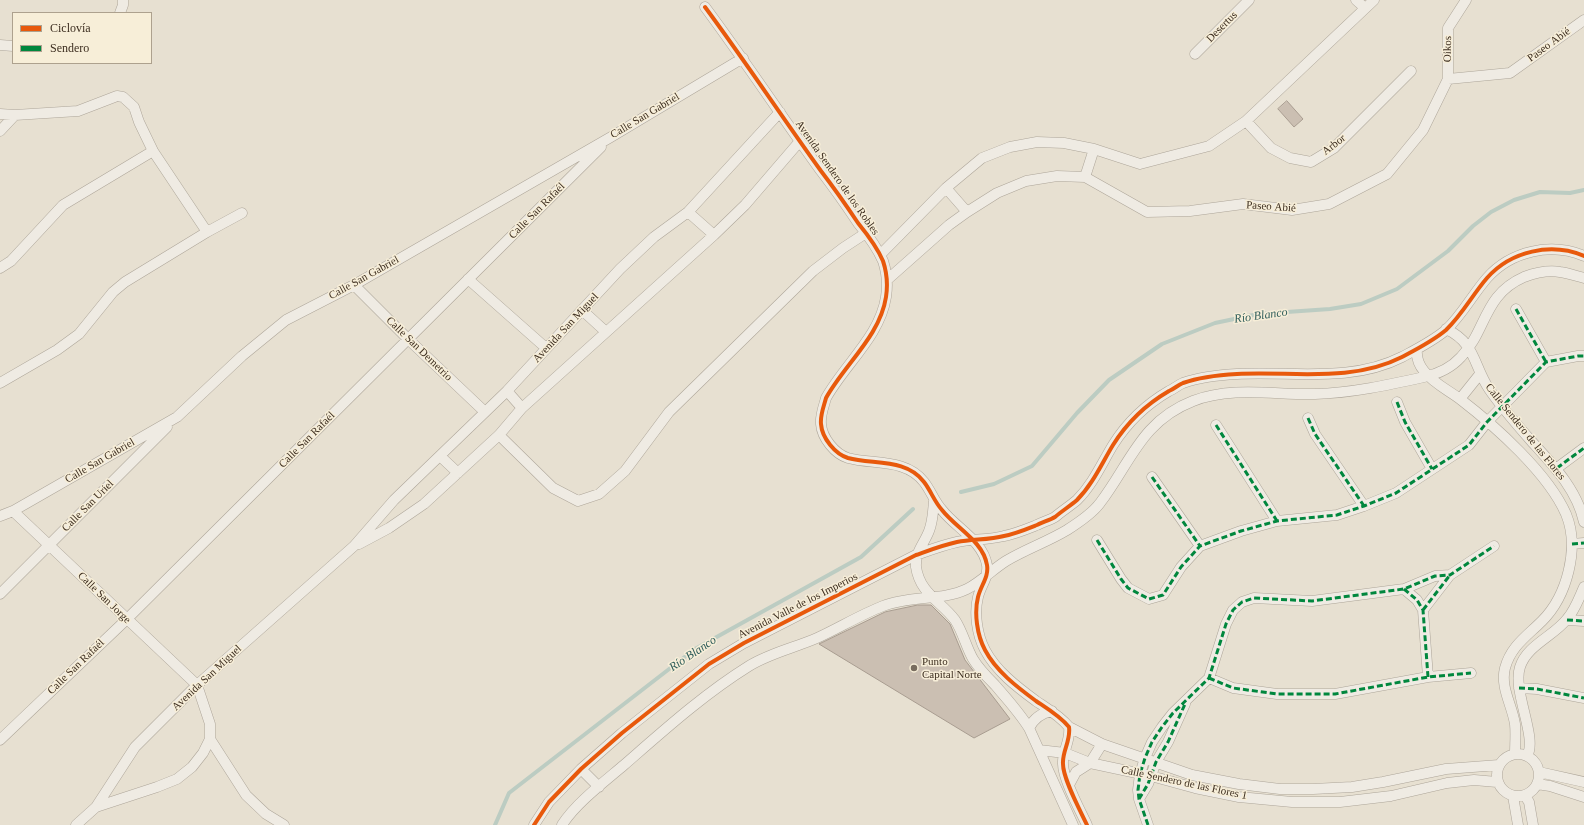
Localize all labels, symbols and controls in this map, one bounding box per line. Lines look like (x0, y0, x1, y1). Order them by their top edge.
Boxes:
street label: Desertus (1204, 9, 1240, 45)
legend (12, 12, 152, 64)
text: Ciclovía (50, 21, 91, 35)
street label: Paseo Abié (1525, 25, 1573, 65)
street label: Oikos (1441, 36, 1455, 62)
text: Sendero (50, 41, 89, 55)
street label: Calle San Gabriel (608, 90, 682, 142)
street label: Avenida Sendero de los Robles (792, 118, 882, 238)
street label: Arbor (1320, 132, 1348, 158)
street label: Calle San Rafaél (506, 180, 568, 242)
street label: Paseo Abié (1246, 199, 1296, 215)
street label: Calle San Gabriel (327, 253, 401, 303)
street label: Avenida San Miguel (530, 291, 602, 365)
water label: Río Blanco (1233, 305, 1289, 327)
street label: Calle San Demetrio (383, 314, 455, 384)
street label: Calle Sendero de las Flores (1482, 381, 1568, 483)
street label: Calle San Rafaél (276, 409, 338, 471)
street label: Calle San Gabriel (63, 436, 137, 486)
street label: Calle San Uriel (59, 477, 117, 535)
street label: Calle San Jorge (75, 569, 133, 627)
street label: Avenida Valle de los Imperios (736, 570, 860, 642)
water label: Río Blanco (667, 633, 719, 675)
street label: Calle San Rafaél (45, 637, 107, 697)
street label: Avenida San Miguel (170, 642, 244, 714)
place label: Punto Capital Norte (922, 655, 982, 681)
marker: Punto Capital Norte (909, 663, 919, 673)
street label: Calle Sendero de las Flores 1 (1120, 763, 1248, 803)

